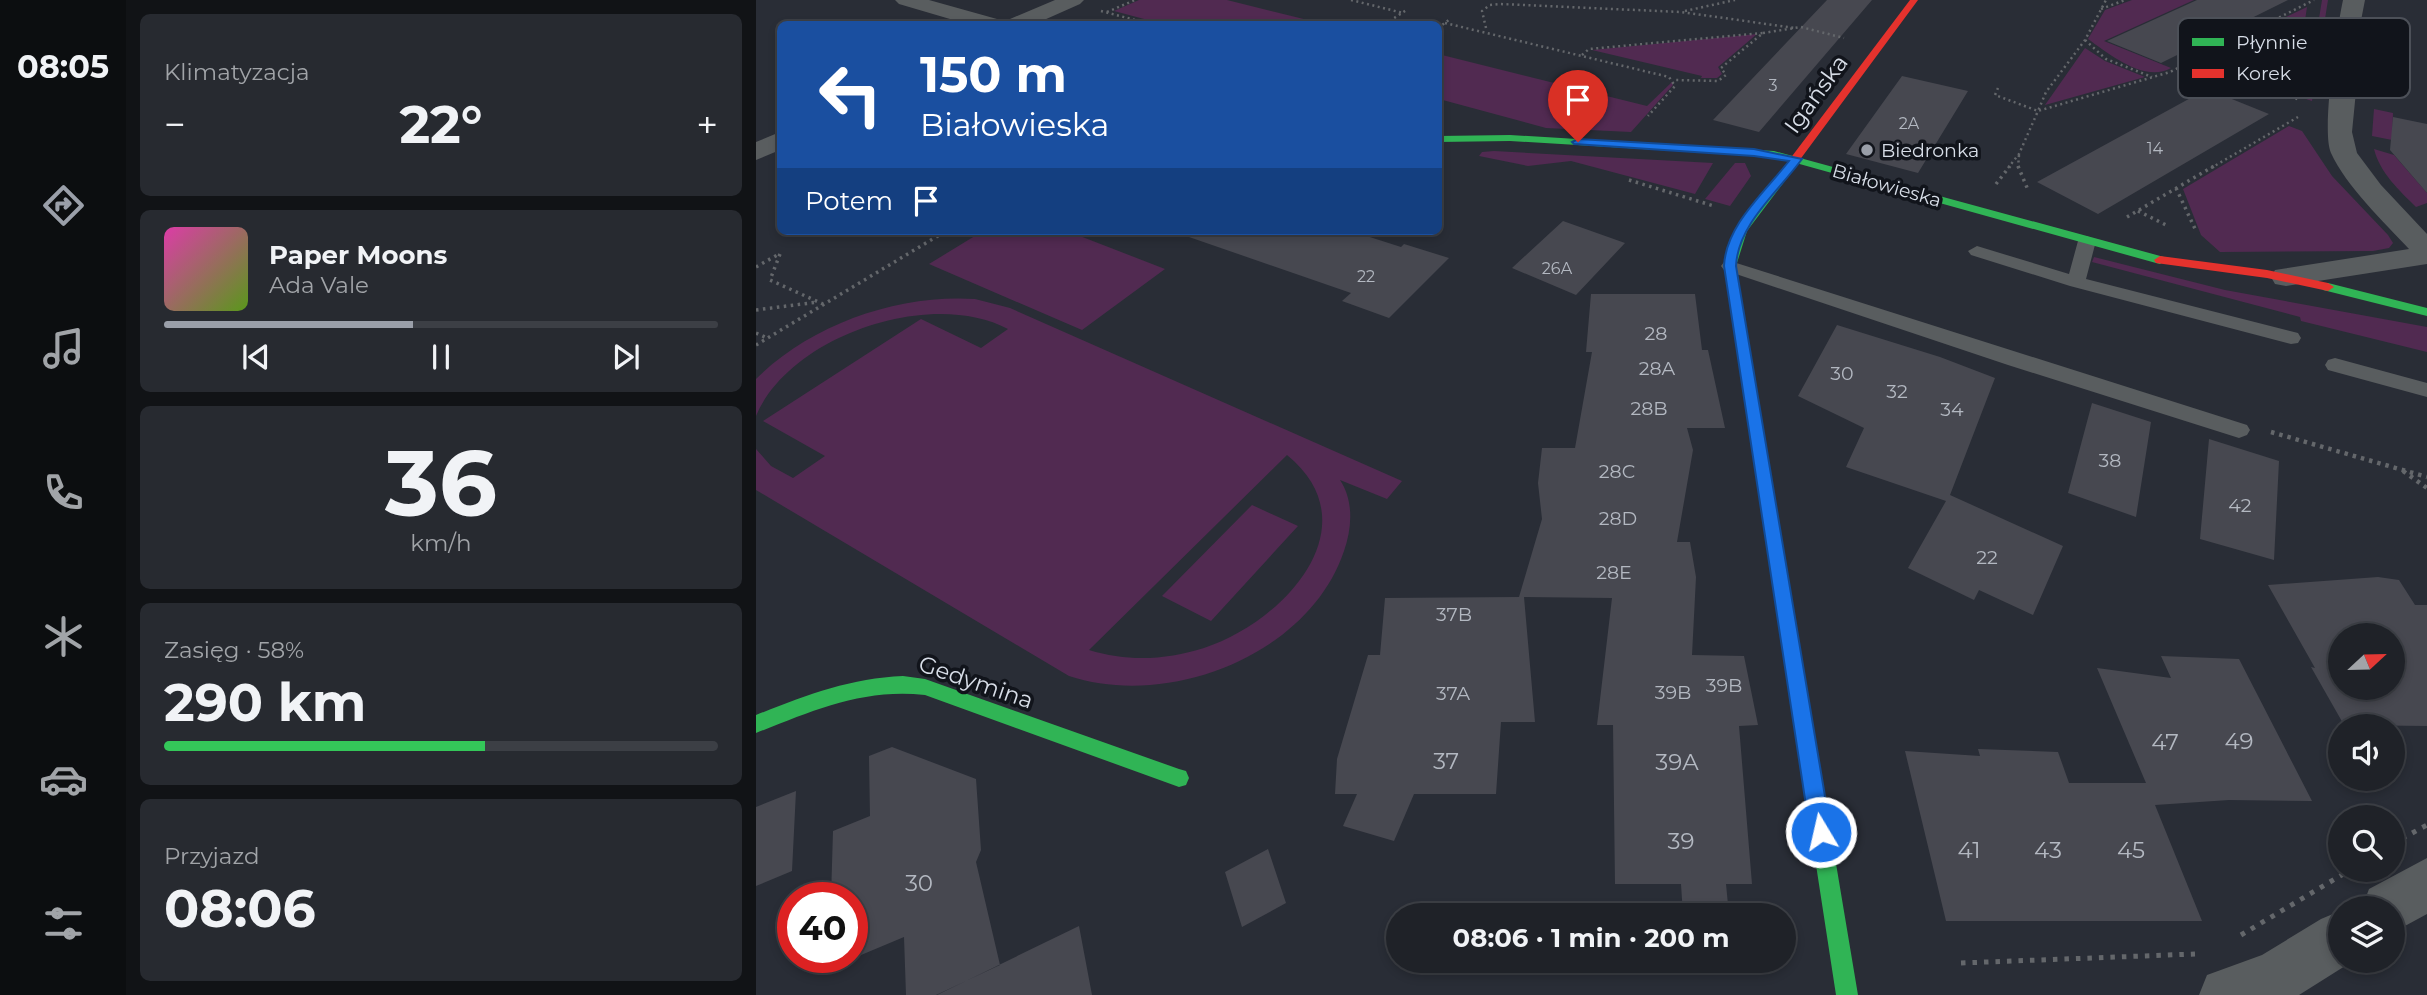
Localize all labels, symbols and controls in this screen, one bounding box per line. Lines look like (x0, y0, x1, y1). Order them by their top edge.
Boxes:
legend (2178, 18, 2410, 98)
text: Płynnie (2236, 31, 2307, 54)
text: 150 m (920, 45, 1067, 104)
text: 08:05 (17, 47, 109, 86)
icon: left (805, 49, 896, 140)
street label: Igańska (1778, 49, 1854, 139)
text: Klimatyzacja (164, 58, 310, 86)
text: Korek (2236, 62, 2292, 85)
pin (1548, 70, 1608, 142)
house number: 3 (1768, 76, 1778, 95)
icon: arrive (1559, 81, 1597, 119)
text: 22° (399, 93, 483, 156)
text: − (164, 101, 186, 148)
text: + (696, 101, 718, 148)
text: Białowieska (920, 105, 1110, 144)
house number: 2A (1899, 114, 1920, 133)
place label: Biedronka (1881, 139, 1979, 162)
house number: 14 (2147, 139, 2164, 158)
marker: Biedronka (1859, 142, 1875, 158)
street label: Białowieska (1830, 159, 1944, 212)
icon: directions (39, 181, 88, 230)
icon: arrive (907, 182, 945, 220)
text: Potem (805, 185, 893, 217)
text: Paper Moons (269, 239, 447, 271)
house number: 26A (1542, 259, 1573, 278)
house number: 22 (1357, 267, 1375, 286)
text: Ada Vale (269, 271, 369, 299)
house number: 28 (1645, 322, 1667, 345)
icon: music (39, 324, 88, 373)
icon: previous (237, 338, 275, 376)
icon: pause (422, 338, 460, 376)
icon: next (607, 338, 645, 376)
house number: 28A (1639, 357, 1676, 380)
house number: 30 (1830, 362, 1854, 385)
house number: 32 (1886, 380, 1908, 403)
house number: 28B (1630, 397, 1668, 420)
house number: 34 (1940, 398, 1964, 421)
text: 36 (385, 428, 497, 539)
house number: 38 (2099, 449, 2121, 472)
house number: 28C (1599, 460, 1635, 483)
icon: phone (39, 468, 88, 517)
house number: 42 (2228, 494, 2252, 517)
house number: 28D (1599, 507, 1637, 530)
text: km/h (410, 529, 472, 557)
house number: 22 (1976, 546, 1998, 569)
house number: 28E (1596, 561, 1632, 584)
house number: 37B (1436, 603, 1472, 626)
icon: climate (39, 612, 88, 661)
north arrow (2328, 623, 2404, 700)
map controls (2328, 623, 2405, 973)
text: Zasięg · 58% (164, 636, 304, 664)
street label: Gedymina (915, 649, 1037, 715)
text: 290 km (164, 671, 366, 734)
house number: 39B (1706, 674, 1742, 697)
house number: 39B (1655, 681, 1691, 704)
house number: 37A (1436, 682, 1470, 705)
button: sound (2328, 714, 2405, 791)
house number: 49 (2224, 727, 2254, 755)
house number: 47 (2151, 728, 2179, 756)
house number: 37 (1433, 747, 1459, 775)
house number: 39A (1655, 748, 1699, 776)
icon: car (39, 755, 88, 804)
position arrow (1784, 795, 1858, 869)
button: search (2328, 805, 2405, 882)
house number: 39 (1668, 827, 1694, 855)
house number: 41 (1958, 836, 1980, 864)
house number: 43 (2034, 836, 2062, 864)
house number: 45 (2117, 836, 2145, 864)
text: Przyjazd (164, 842, 260, 870)
house number: 30 (905, 869, 933, 897)
text: 08:06 (164, 877, 316, 940)
speed limit sign: 40 (777, 882, 868, 973)
button: layers (2328, 896, 2405, 973)
icon: filters (39, 899, 88, 948)
text: 08:06 · 1 min · 200 m (1453, 922, 1729, 954)

